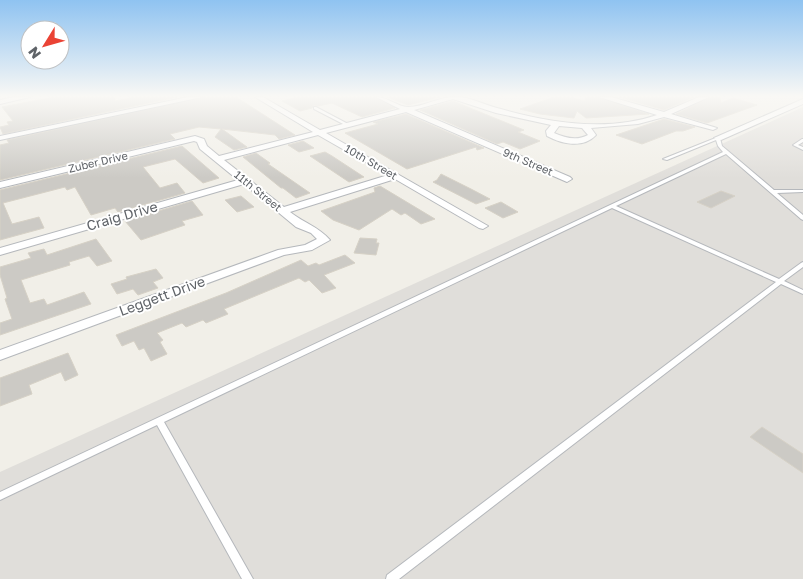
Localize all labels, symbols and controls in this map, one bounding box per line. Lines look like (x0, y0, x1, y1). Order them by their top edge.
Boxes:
north arrow (20, 20, 70, 70)
text: N (24, 44, 44, 62)
street label: 10th Street (343, 141, 400, 182)
street label: 9th Street (501, 145, 555, 178)
street label: Zuber Drive (67, 148, 129, 175)
street label: 11th Street (232, 168, 285, 214)
street label: Craig Drive (84, 197, 159, 234)
street label: Leggett Drive (116, 272, 207, 319)

